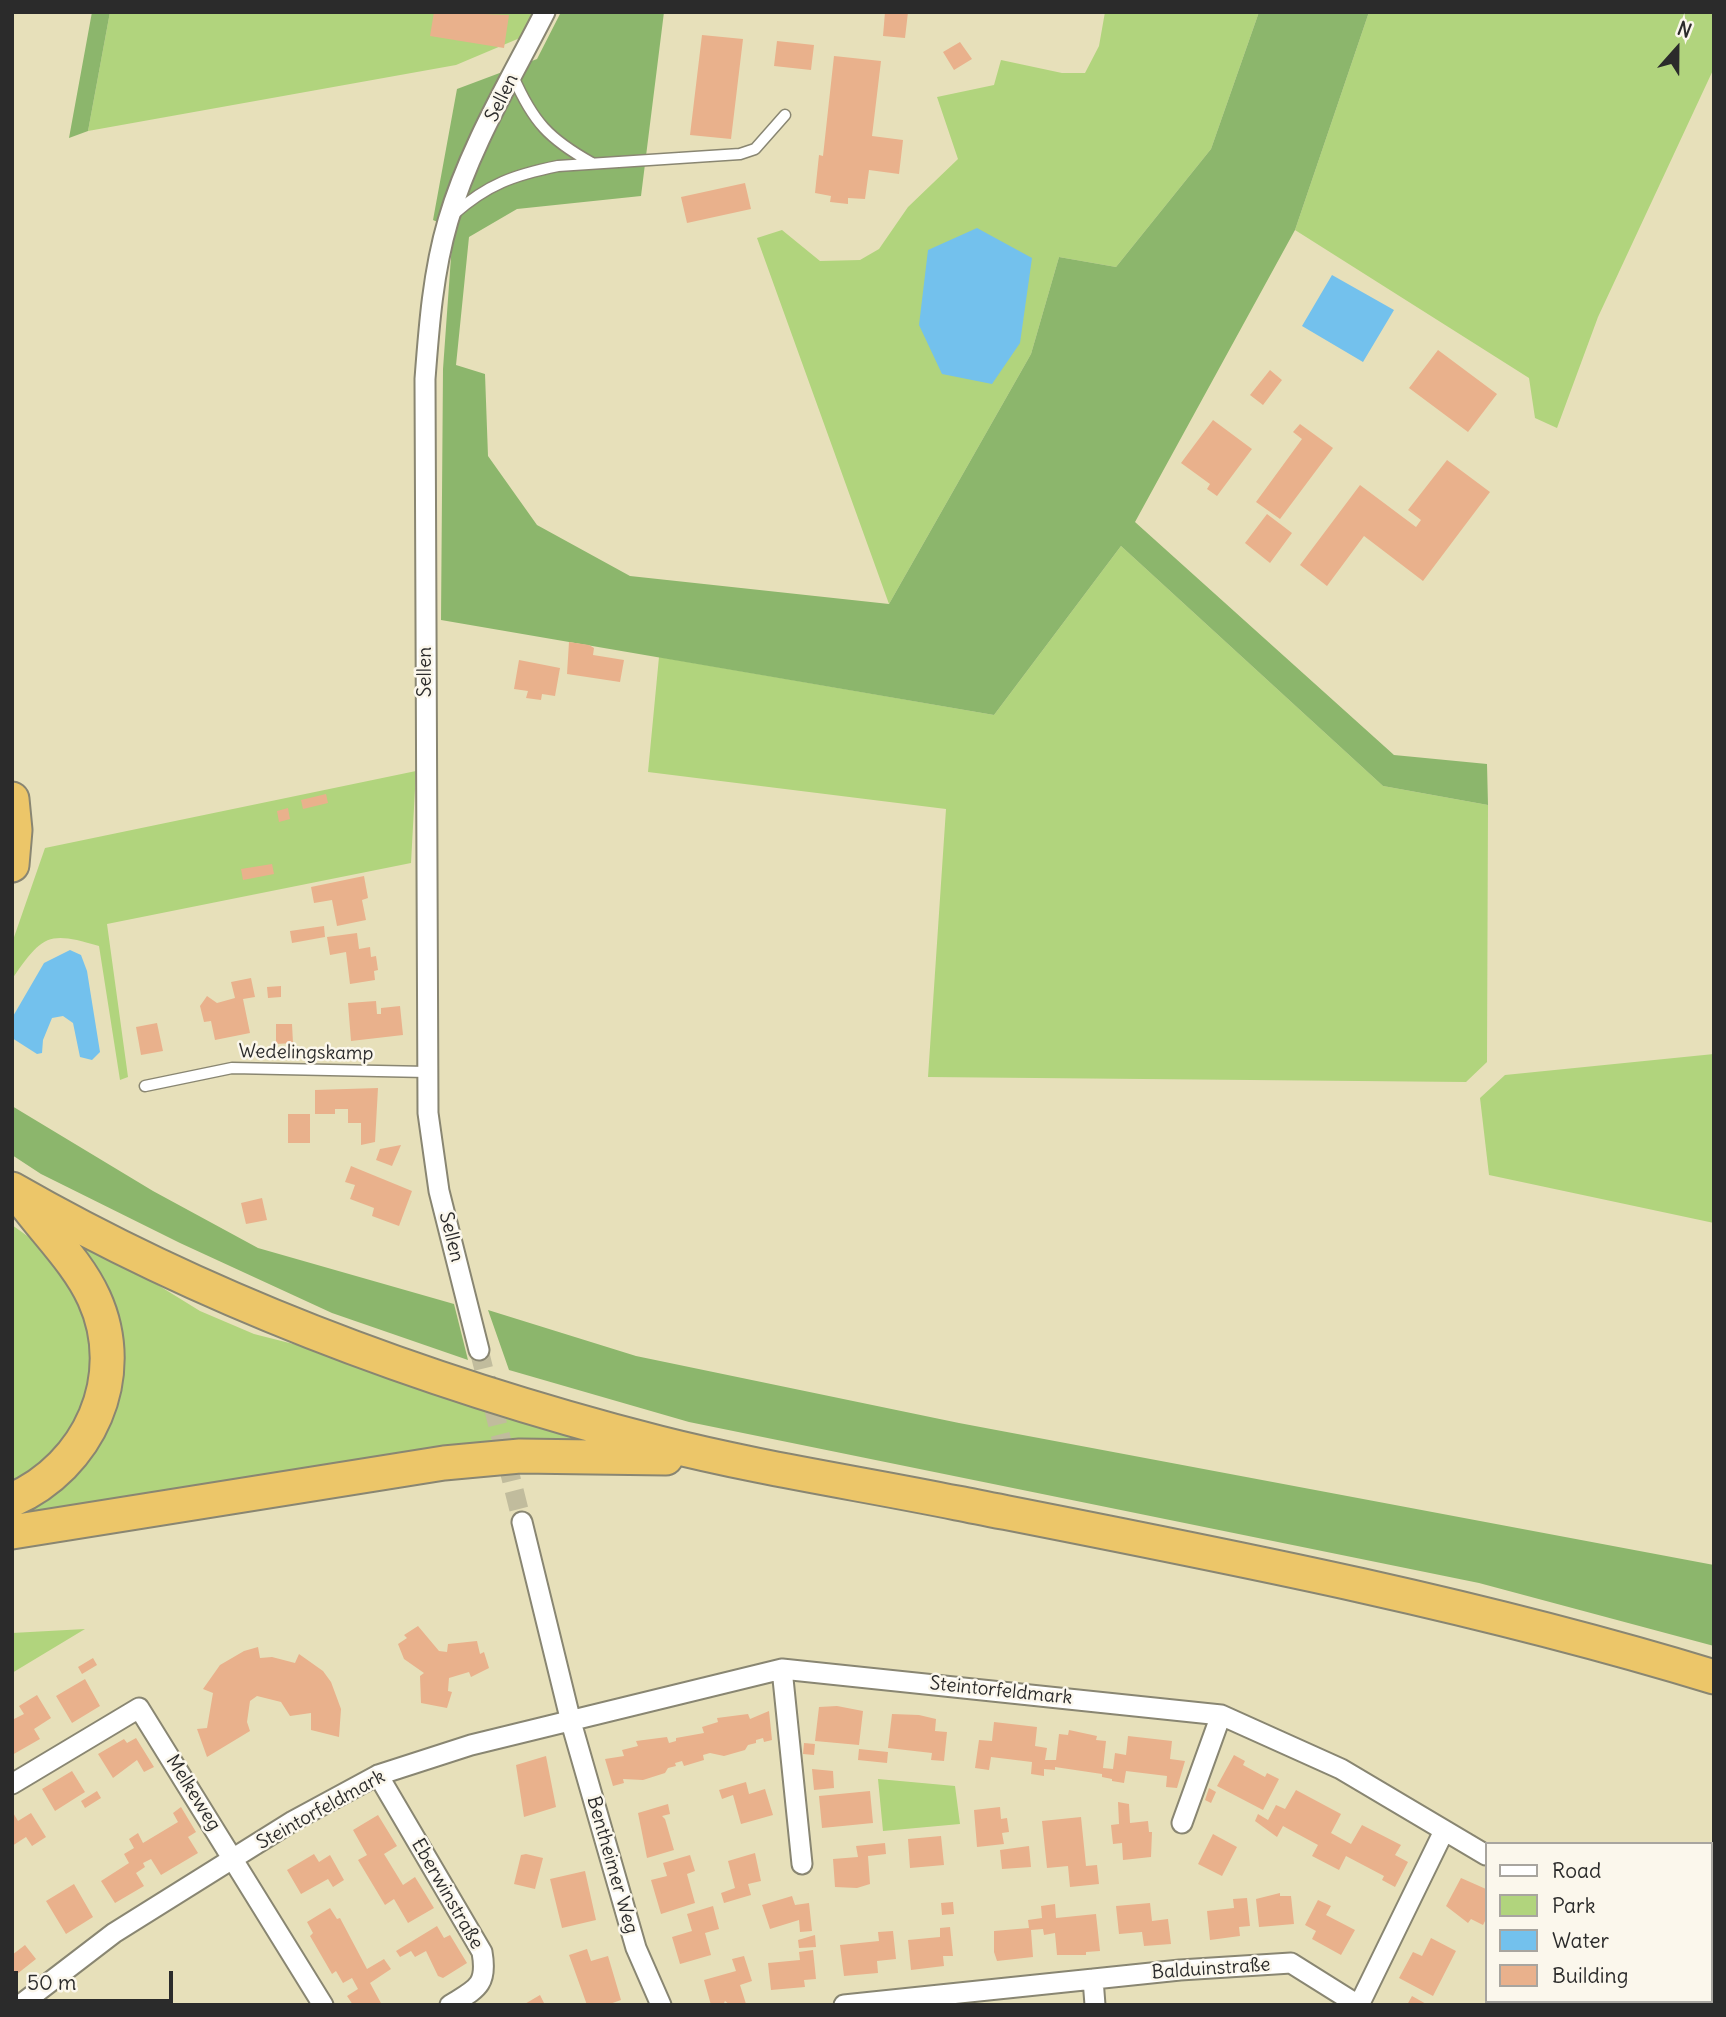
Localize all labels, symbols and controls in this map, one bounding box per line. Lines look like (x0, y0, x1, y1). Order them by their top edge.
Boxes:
north arrow (1642, 14, 1712, 84)
text: N (1674, 16, 1695, 43)
street label: Sellen (481, 70, 523, 126)
street label: Sellen (415, 647, 437, 697)
street label: Wedelingskamp (238, 1040, 374, 1066)
street label: Sellen (434, 1210, 468, 1264)
street label: Steintorfeldmark (929, 1672, 1073, 1710)
street label: Melkeweg (161, 1751, 225, 1835)
street label: Steintorfeldmark (253, 1765, 389, 1855)
street label: Bentheimer Weg (581, 1794, 643, 1936)
street label: Eberwinstraße (406, 1835, 488, 1953)
legend (1484, 1842, 1712, 2003)
text: Road (1552, 1857, 1601, 1884)
text: Park (1552, 1892, 1595, 1919)
text: Water (1552, 1927, 1609, 1954)
street label: Balduinstraße (1151, 1953, 1271, 1985)
scale bar (18, 1958, 177, 2002)
text: Building (1552, 1962, 1628, 1989)
text: 50 m (27, 1969, 76, 1996)

